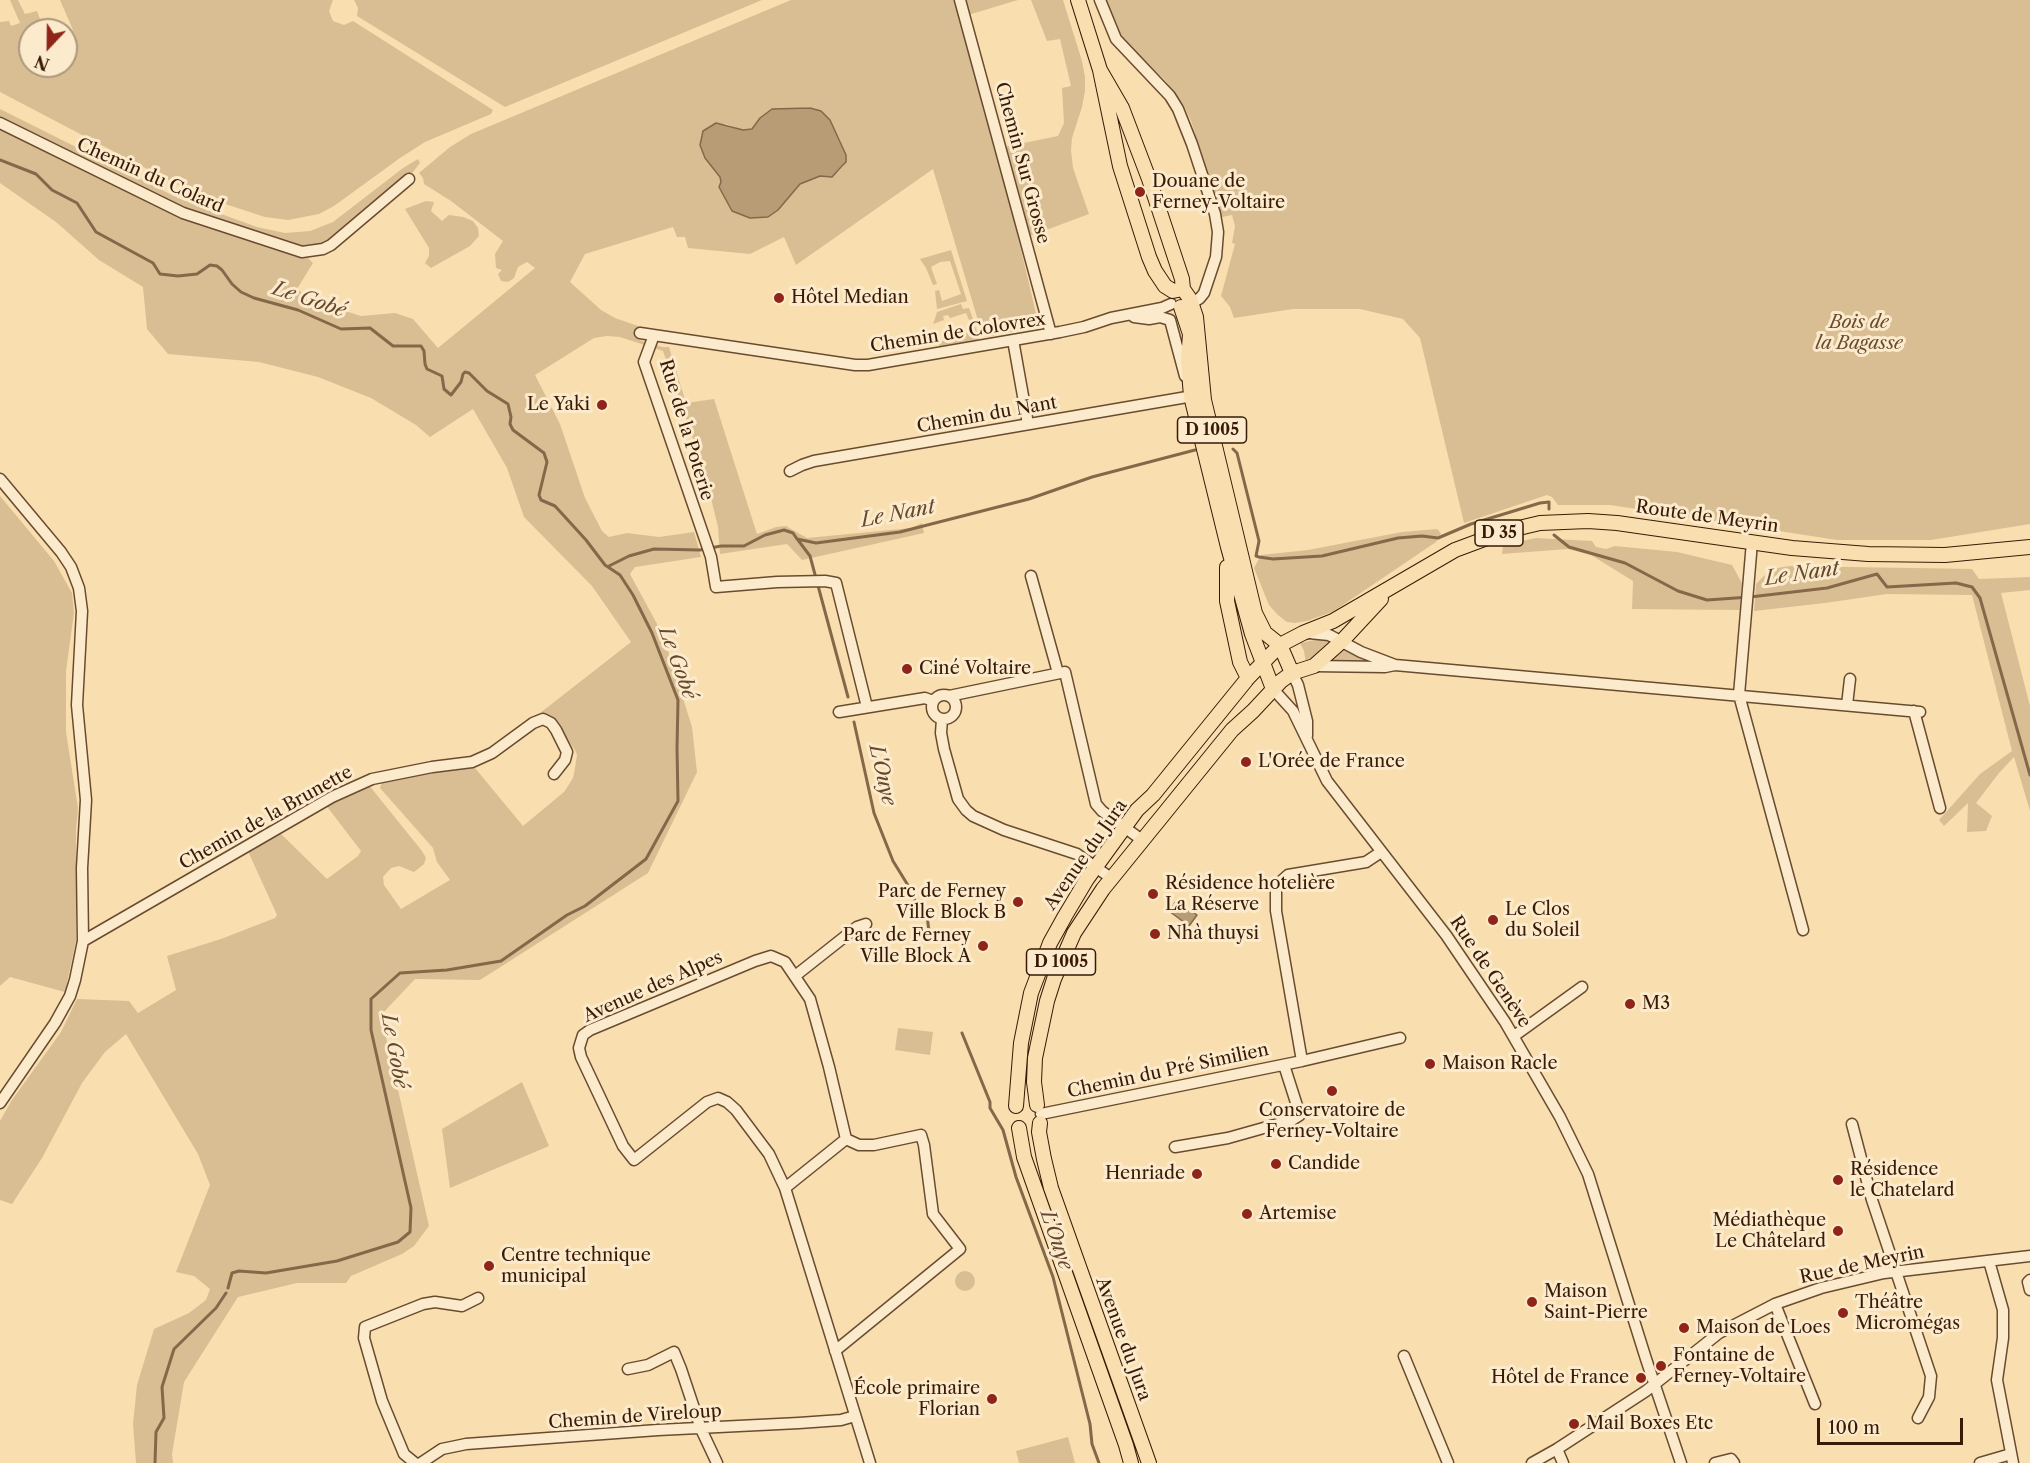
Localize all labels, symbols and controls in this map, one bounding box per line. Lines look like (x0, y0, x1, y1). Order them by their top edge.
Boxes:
north arrow (18, 18, 78, 78)
text: N (32, 51, 52, 75)
street label: Chemin Sur Grosse (990, 80, 1054, 246)
street label: Chemin du Colard (73, 134, 227, 218)
place label: Douane de Ferney-Voltaire (1152, 171, 1285, 213)
marker: Douane de Ferney-Voltaire (1133, 185, 1147, 199)
water label: Le Gobé (269, 277, 349, 323)
place label: Hôtel Median (791, 287, 909, 309)
marker: Hôtel Median (772, 291, 786, 305)
street label: Chemin de Colovrex (869, 308, 1047, 358)
park label: Bois de la Bagasse (1815, 312, 1903, 354)
street label: Rue de la Poterie (654, 357, 718, 503)
street label: Chemin du Nant (915, 392, 1059, 438)
place label: Le Yaki (527, 394, 590, 416)
marker: Le Yaki (595, 398, 609, 412)
road number: D 1005 (1178, 417, 1246, 443)
water label: Le Nant (859, 495, 937, 533)
street label: Route de Meyrin (1634, 496, 1780, 538)
road number: D 35 (1475, 520, 1523, 546)
water label: Le Nant (1763, 557, 1841, 591)
water label: Le Gobé (653, 623, 701, 703)
place label: Ciné Voltaire (919, 658, 1031, 680)
marker: Ciné Voltaire (900, 662, 914, 676)
water label: L'Ouye (863, 742, 901, 808)
place label: L'Orée de France (1258, 751, 1405, 773)
marker: L'Orée de France (1239, 755, 1253, 769)
street label: Chemin de la Brunette (176, 761, 356, 875)
street label: Avenue du Jura (1040, 796, 1132, 914)
place label: Résidence hotelière La Réserve (1165, 873, 1335, 916)
place label: Parc de Ferney Ville Block B (878, 881, 1006, 924)
marker: Résidence hotelière La Réserve (1146, 887, 1160, 901)
marker: Parc de Ferney Ville Block B (1011, 895, 1025, 909)
place label: Le Clos du Soleil (1505, 899, 1580, 942)
street label: Rue de Genève (1445, 912, 1535, 1032)
marker: Le Clos du Soleil (1486, 913, 1500, 927)
place label: Nhà thuysi (1167, 923, 1259, 945)
place label: Parc de Ferney Ville Block A (843, 925, 971, 968)
marker: Nhà thuysi (1148, 927, 1162, 941)
marker: Parc de Ferney Ville Block A (976, 939, 990, 953)
street label: Avenue des Alpes (580, 947, 726, 1027)
road number: D 1005 (1026, 949, 1096, 975)
place label: M3 (1642, 993, 1670, 1015)
marker: M3 (1623, 997, 1637, 1011)
water label: Le Gobé (376, 1012, 412, 1090)
street label: Chemin du Pré Similien (1065, 1039, 1271, 1103)
place label: Maison Racle (1442, 1053, 1557, 1075)
marker: Maison Racle (1423, 1057, 1437, 1071)
marker: Conservatoire de Ferney-Voltaire (1325, 1084, 1339, 1098)
place label: Conservatoire de Ferney-Voltaire (1259, 1100, 1405, 1142)
place label: Candide (1288, 1153, 1360, 1175)
marker: Candide (1269, 1157, 1283, 1171)
place label: Résidence le Chatelard (1850, 1159, 1954, 1202)
place label: Henriade (1105, 1163, 1185, 1185)
marker: Henriade (1190, 1167, 1204, 1181)
marker: Résidence le Chatelard (1831, 1173, 1845, 1187)
place label: Artemise (1259, 1203, 1337, 1225)
water label: L'Ouye (1035, 1207, 1077, 1273)
marker: Artemise (1240, 1207, 1254, 1221)
place label: Médiathèque Le Châtelard (1712, 1210, 1826, 1252)
marker: Médiathèque Le Châtelard (1831, 1224, 1845, 1238)
street label: Rue de Meyrin (1798, 1241, 1926, 1289)
place label: Centre technique municipal (501, 1245, 651, 1288)
marker: Centre technique municipal (482, 1259, 496, 1273)
street label: Avenue du Jura (1091, 1274, 1155, 1404)
place label: Maison Saint-Pierre (1544, 1281, 1648, 1324)
place label: Théâtre Micromégas (1855, 1292, 1960, 1334)
marker: Maison Saint-Pierre (1525, 1295, 1539, 1309)
marker: Théâtre Micromégas (1836, 1306, 1850, 1320)
place label: Maison de Loes (1696, 1317, 1831, 1339)
marker: Maison de Loes (1677, 1321, 1691, 1335)
place label: Fontaine de Ferney-Voltaire (1673, 1345, 1806, 1388)
marker: Fontaine de Ferney-Voltaire (1654, 1359, 1668, 1373)
place label: Hôtel de France (1491, 1367, 1629, 1389)
marker: Hôtel de France (1634, 1371, 1648, 1385)
place label: École primaire Florian (854, 1378, 980, 1420)
marker: École primaire Florian (985, 1392, 999, 1406)
street label: Chemin de Vireloup (548, 1400, 722, 1434)
scale bar (1820, 1406, 1966, 1444)
place label: Mail Boxes Etc (1586, 1413, 1713, 1435)
marker: Mail Boxes Etc (1567, 1417, 1581, 1431)
text: 100 m (1828, 1417, 1880, 1439)

